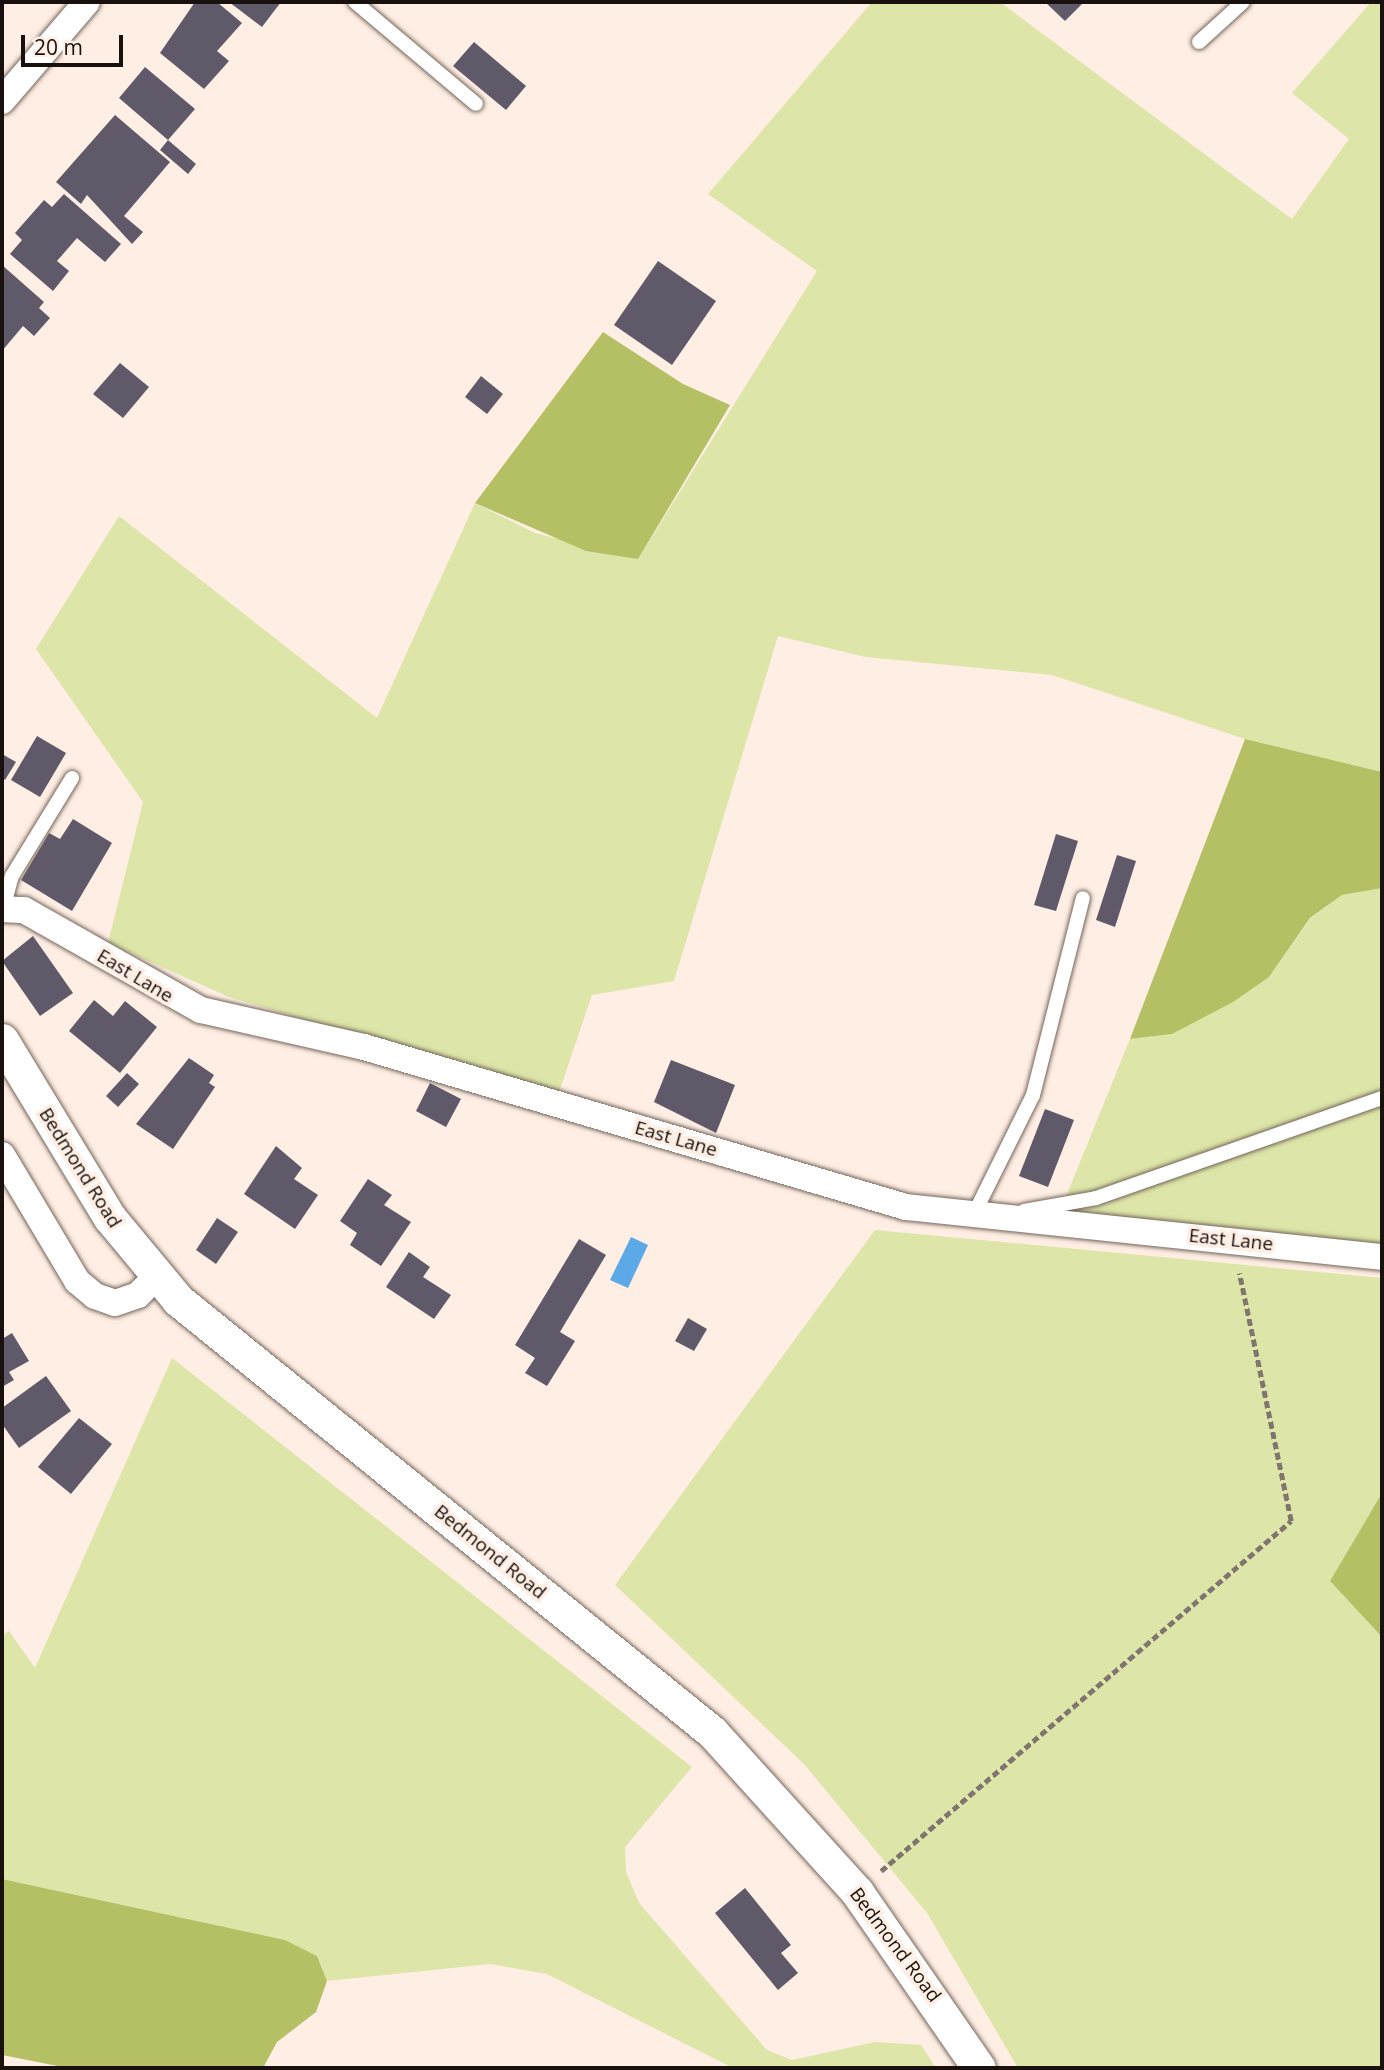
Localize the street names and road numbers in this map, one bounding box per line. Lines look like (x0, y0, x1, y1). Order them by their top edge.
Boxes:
street label: East Lane (93, 944, 177, 1008)
street label: Bedmond Road (34, 1104, 126, 1232)
street label: East Lane (632, 1116, 720, 1162)
street label: East Lane (1188, 1224, 1274, 1256)
street label: Bedmond Road (430, 1500, 550, 1604)
street label: Bedmond Road (845, 1883, 945, 2007)

